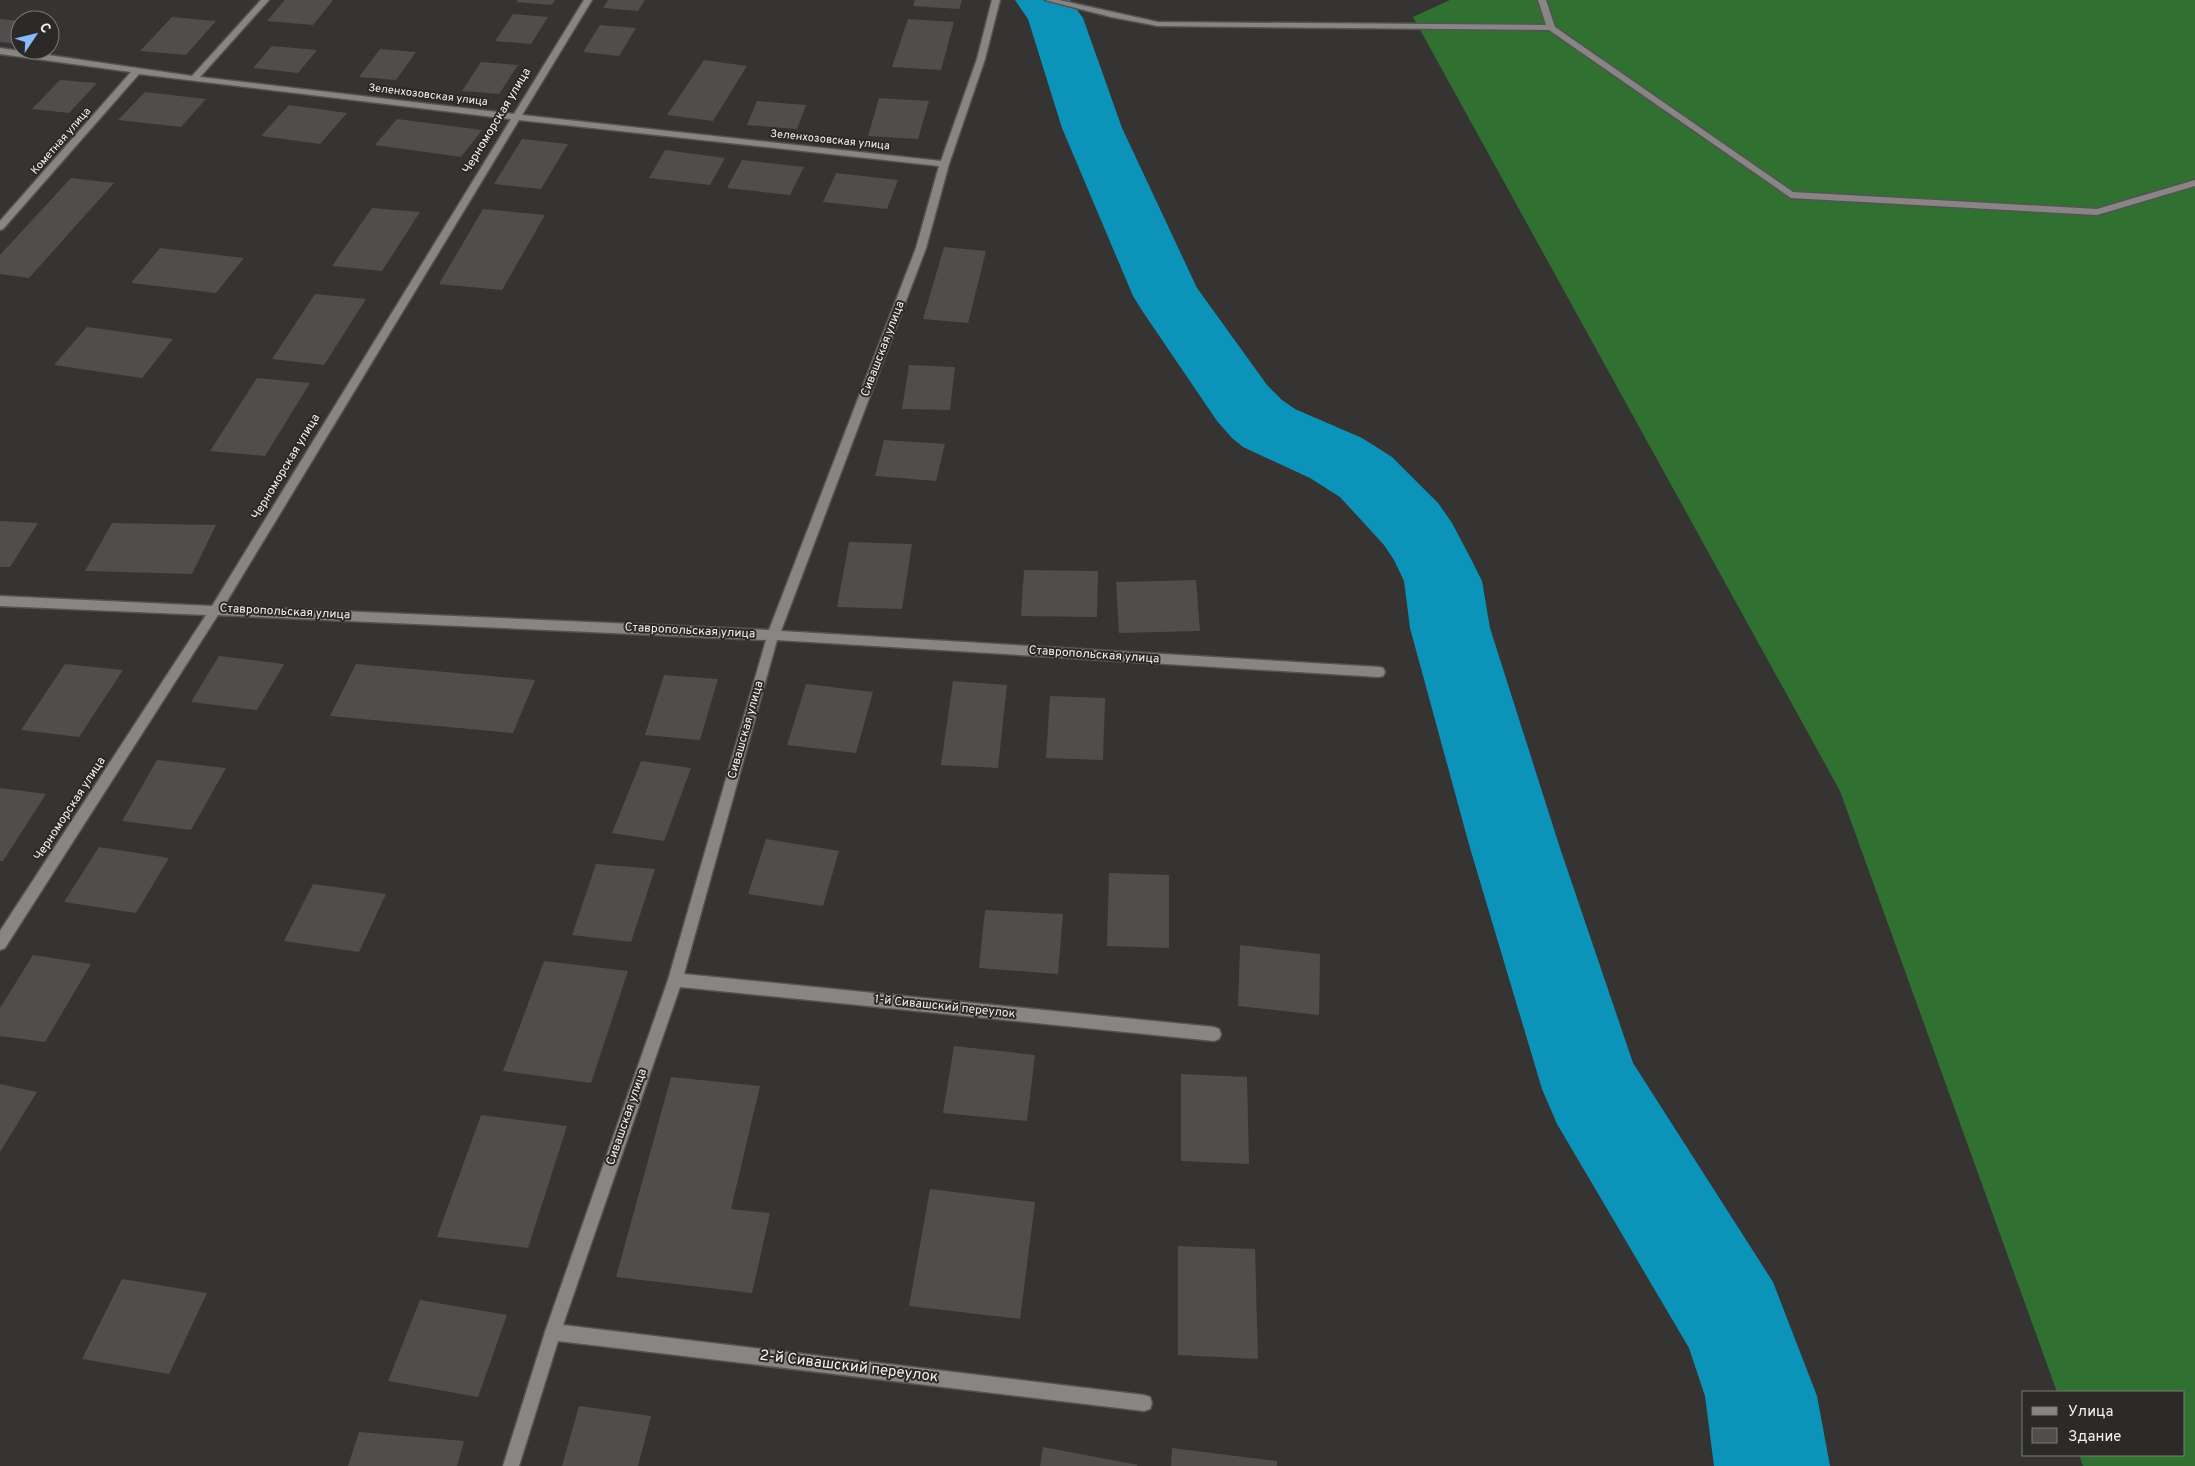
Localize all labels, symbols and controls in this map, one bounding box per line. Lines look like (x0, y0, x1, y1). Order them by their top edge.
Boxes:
north arrow (10, 10, 60, 60)
text: С (35, 20, 54, 37)
street label: Черноморская улица (459, 65, 535, 177)
street label: Зеленхозовская улица (367, 81, 489, 109)
street label: Кометная улица (28, 104, 94, 177)
street label: Зеленхозовская улица (769, 127, 891, 153)
street label: Сивашская улица (857, 299, 909, 399)
street label: Черноморская улица (248, 411, 324, 523)
street label: Ставропольская улица (219, 601, 351, 623)
street label: Ставропольская улица (624, 620, 756, 642)
street label: Ставропольская улица (1028, 642, 1160, 668)
street label: Сивашская улица (724, 679, 768, 781)
street label: Черноморская улица (30, 754, 110, 864)
street label: 1-й Сивашский переулок (874, 992, 1016, 1022)
street label: Сивашская улица (603, 1067, 651, 1167)
street label: 2-й Сивашский переулок (759, 1347, 939, 1387)
legend (2022, 1391, 2185, 1456)
text: Улица (2068, 1403, 2113, 1422)
text: Здание (2068, 1428, 2121, 1447)

